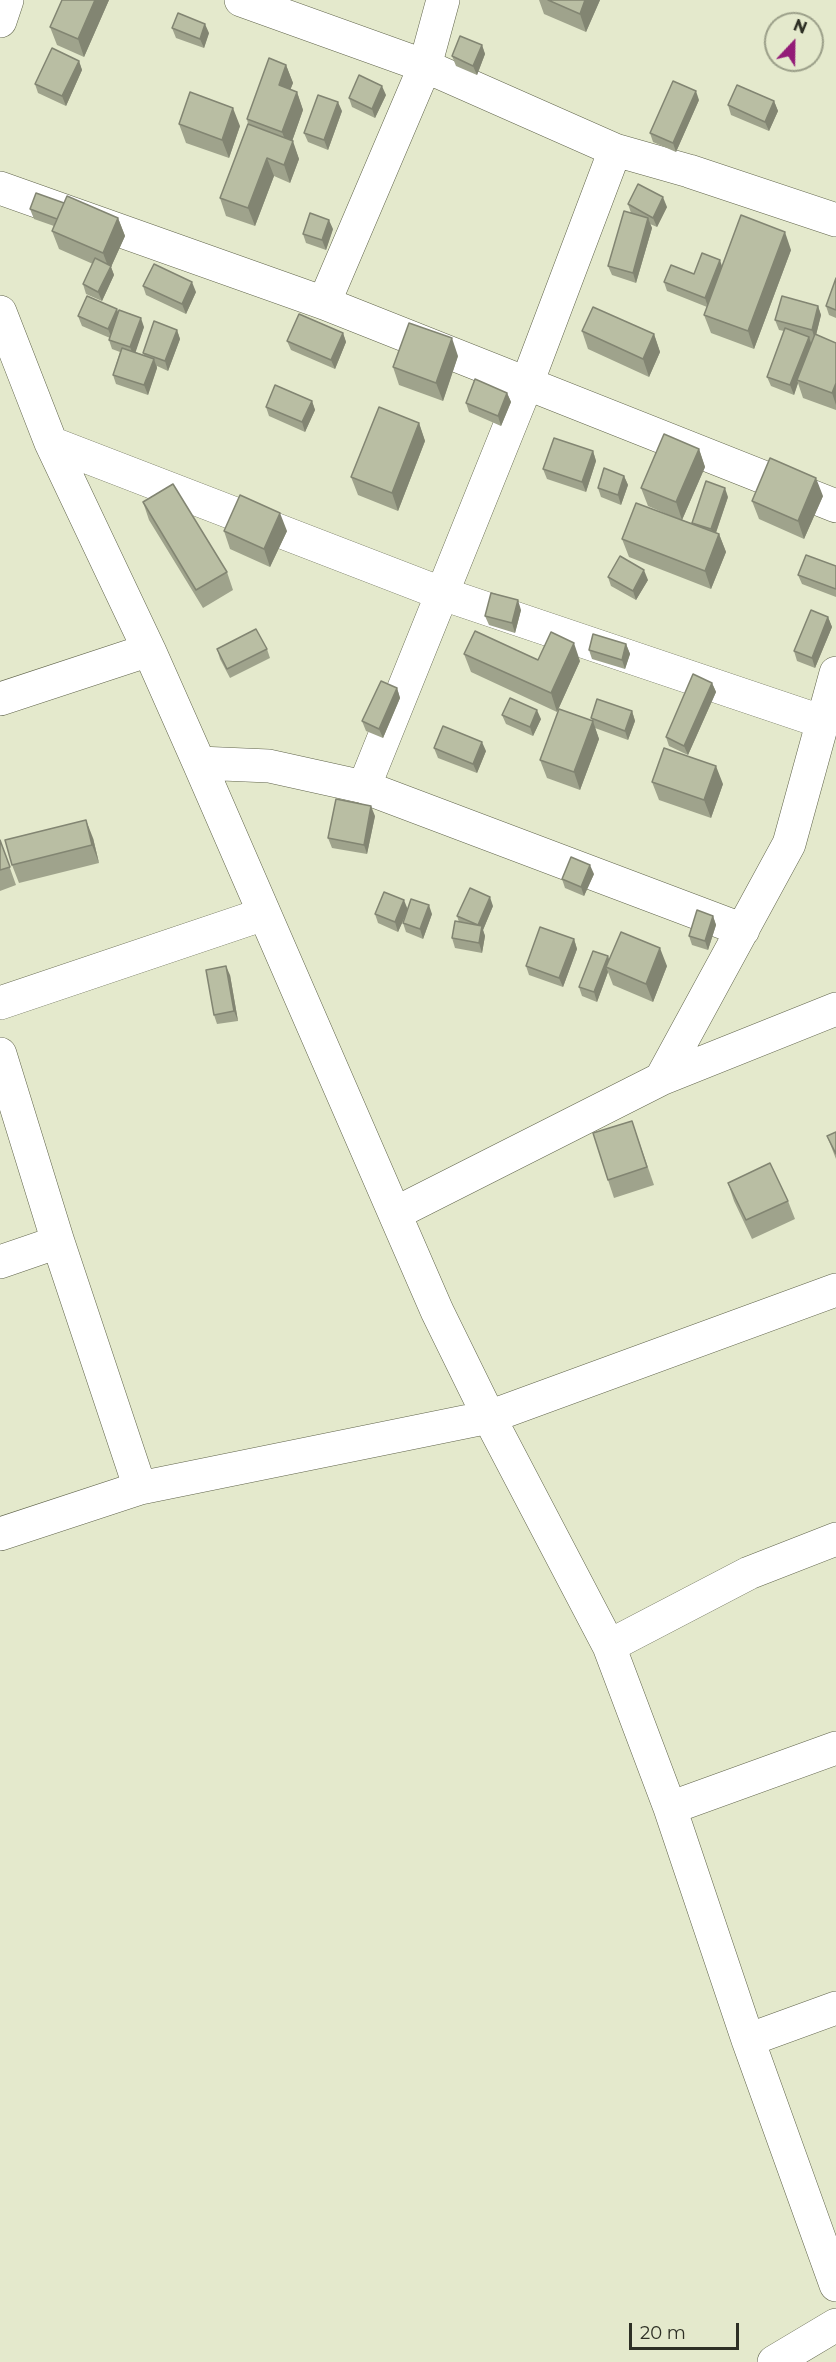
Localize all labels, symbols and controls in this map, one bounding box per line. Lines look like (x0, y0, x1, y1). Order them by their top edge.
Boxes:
north arrow (764, 12, 824, 72)
text: N (791, 15, 810, 38)
scale bar (632, 2311, 742, 2349)
text: 20 m (640, 2322, 686, 2344)

